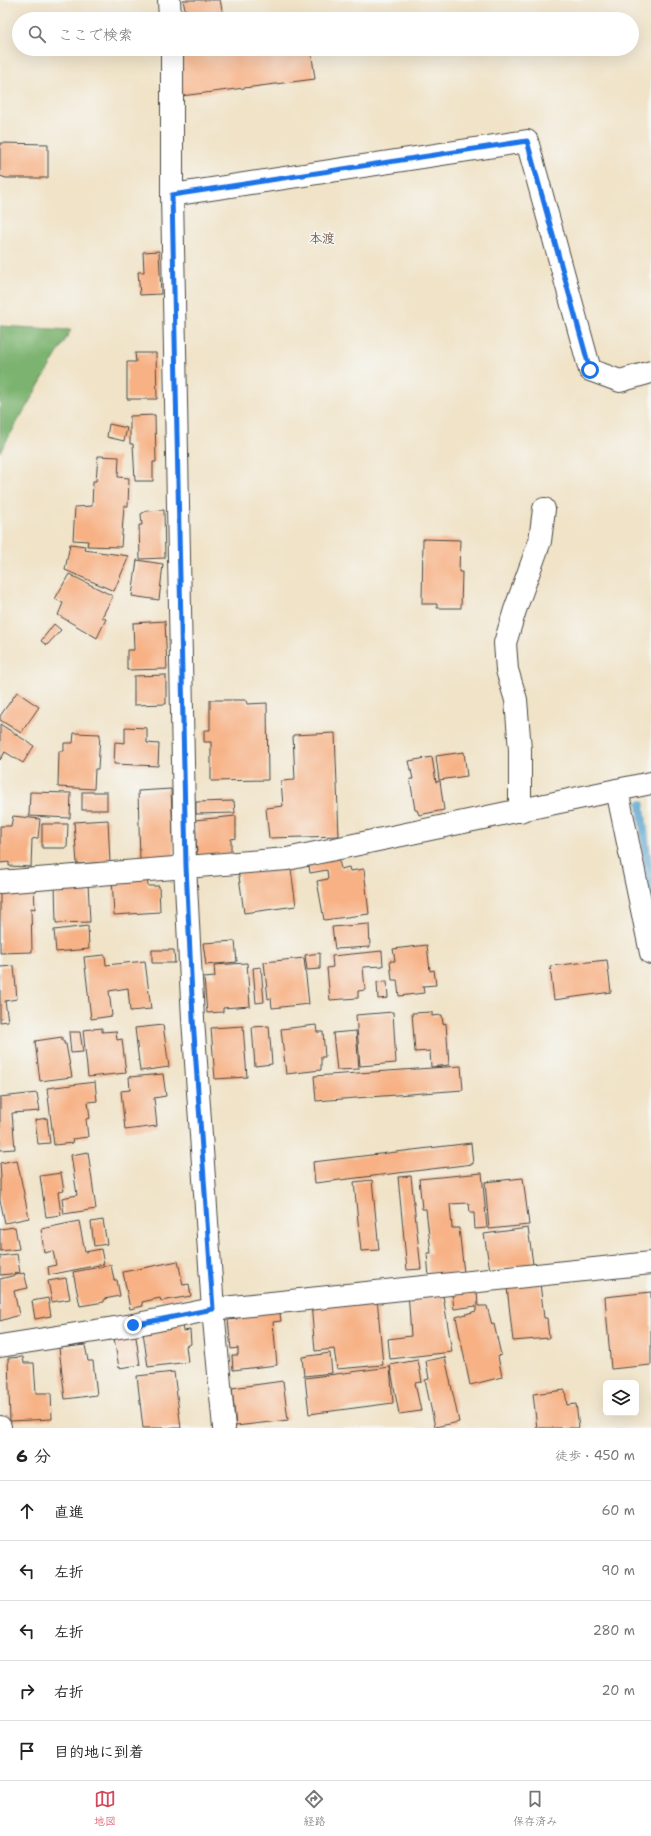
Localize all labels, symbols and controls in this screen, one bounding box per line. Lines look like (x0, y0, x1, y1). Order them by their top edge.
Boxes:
search box (12, 12, 639, 56)
icon: search (26, 23, 48, 45)
text: ここで検索 (58, 25, 133, 45)
district label: 本渡 (309, 230, 335, 247)
route start (581, 361, 599, 379)
route end (124, 1316, 142, 1334)
map controls (603, 1380, 639, 1416)
button: layers (603, 1380, 639, 1416)
text: 6 分 (16, 1445, 51, 1467)
text: 徒歩 · 450 m (555, 1447, 635, 1464)
icon: ahead (16, 1500, 38, 1522)
text: 直進 (54, 1502, 84, 1522)
text: 60 m (602, 1502, 635, 1519)
icon: left (16, 1560, 38, 1582)
text: 左折 (54, 1562, 84, 1582)
text: 90 m (601, 1562, 635, 1579)
icon: left (16, 1620, 38, 1642)
text: 左折 (54, 1622, 84, 1642)
text: 280 m (593, 1622, 635, 1639)
icon: right (16, 1680, 38, 1702)
text: 右折 (54, 1682, 84, 1702)
text: 20 m (602, 1682, 635, 1699)
icon: arrive (16, 1740, 38, 1762)
text: 目的地に到着 (54, 1742, 144, 1762)
tab: 地図 (94, 1788, 116, 1829)
tab: 経路 (303, 1788, 325, 1829)
tab: 保存済み (513, 1788, 557, 1829)

